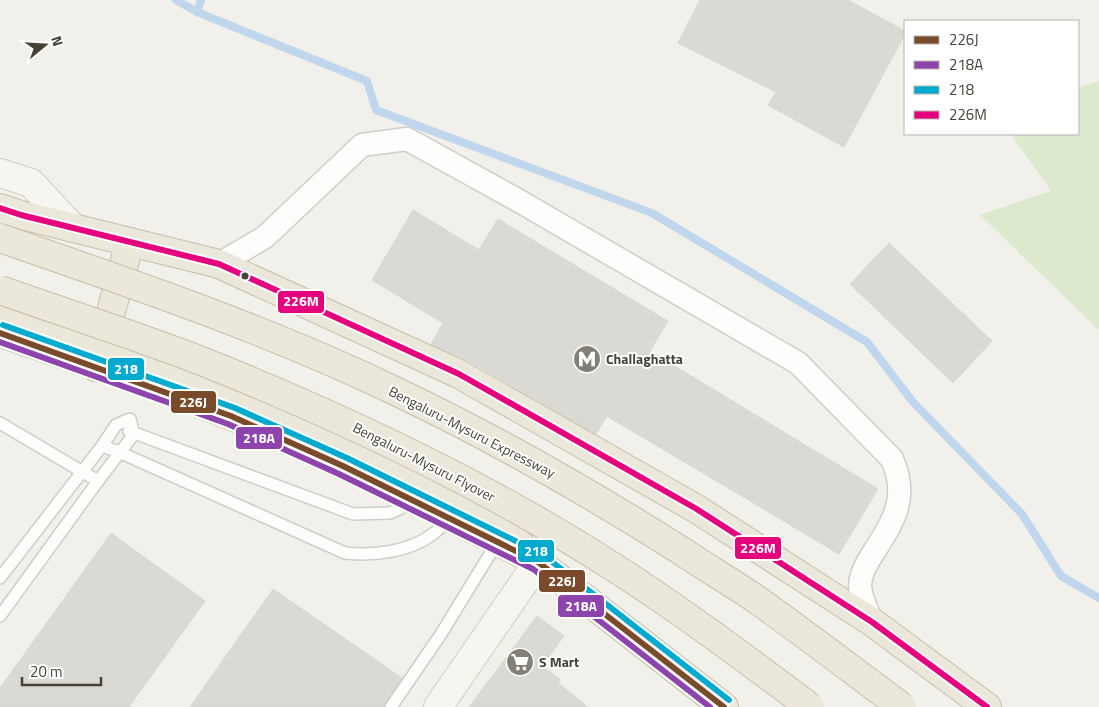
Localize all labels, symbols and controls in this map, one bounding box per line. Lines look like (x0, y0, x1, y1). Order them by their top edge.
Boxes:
north arrow (20, 20, 70, 70)
legend (904, 20, 1079, 135)
text: 226J (949, 28, 979, 51)
text: N (46, 33, 69, 49)
text: 218A (949, 53, 983, 76)
text: 218 (949, 78, 974, 101)
text: 226M (949, 103, 987, 126)
unlabelled marker (240, 271, 250, 281)
line badge: 226M (277, 290, 325, 314)
text: 226M (283, 290, 319, 311)
metro station icon: Challaghatta (572, 344, 602, 374)
place label: Challaghatta (606, 348, 683, 369)
line badge: 218 (107, 357, 145, 381)
text: 218 (114, 358, 138, 379)
street label: Bengaluru-Mysuru Expressway (385, 380, 559, 483)
line badge: 226J (170, 390, 217, 414)
text: 226J (179, 391, 207, 412)
street label: Bengaluru-Mysuru Flyover (349, 417, 499, 507)
line badge: 218A (235, 426, 283, 450)
text: 218A (243, 427, 276, 448)
line badge: 226M (734, 536, 782, 560)
text: 226M (740, 537, 776, 558)
line badge: 218 (517, 539, 555, 563)
text: 218 (524, 540, 548, 561)
line badge: 226J (538, 569, 586, 593)
text: 226J (548, 570, 576, 591)
line badge: 218A (557, 594, 605, 618)
text: 218A (565, 595, 598, 616)
supermarket icon: S Mart (505, 647, 535, 677)
place label: S Mart (539, 651, 579, 672)
scale bar (22, 654, 101, 686)
text: 20 m (30, 660, 63, 683)

